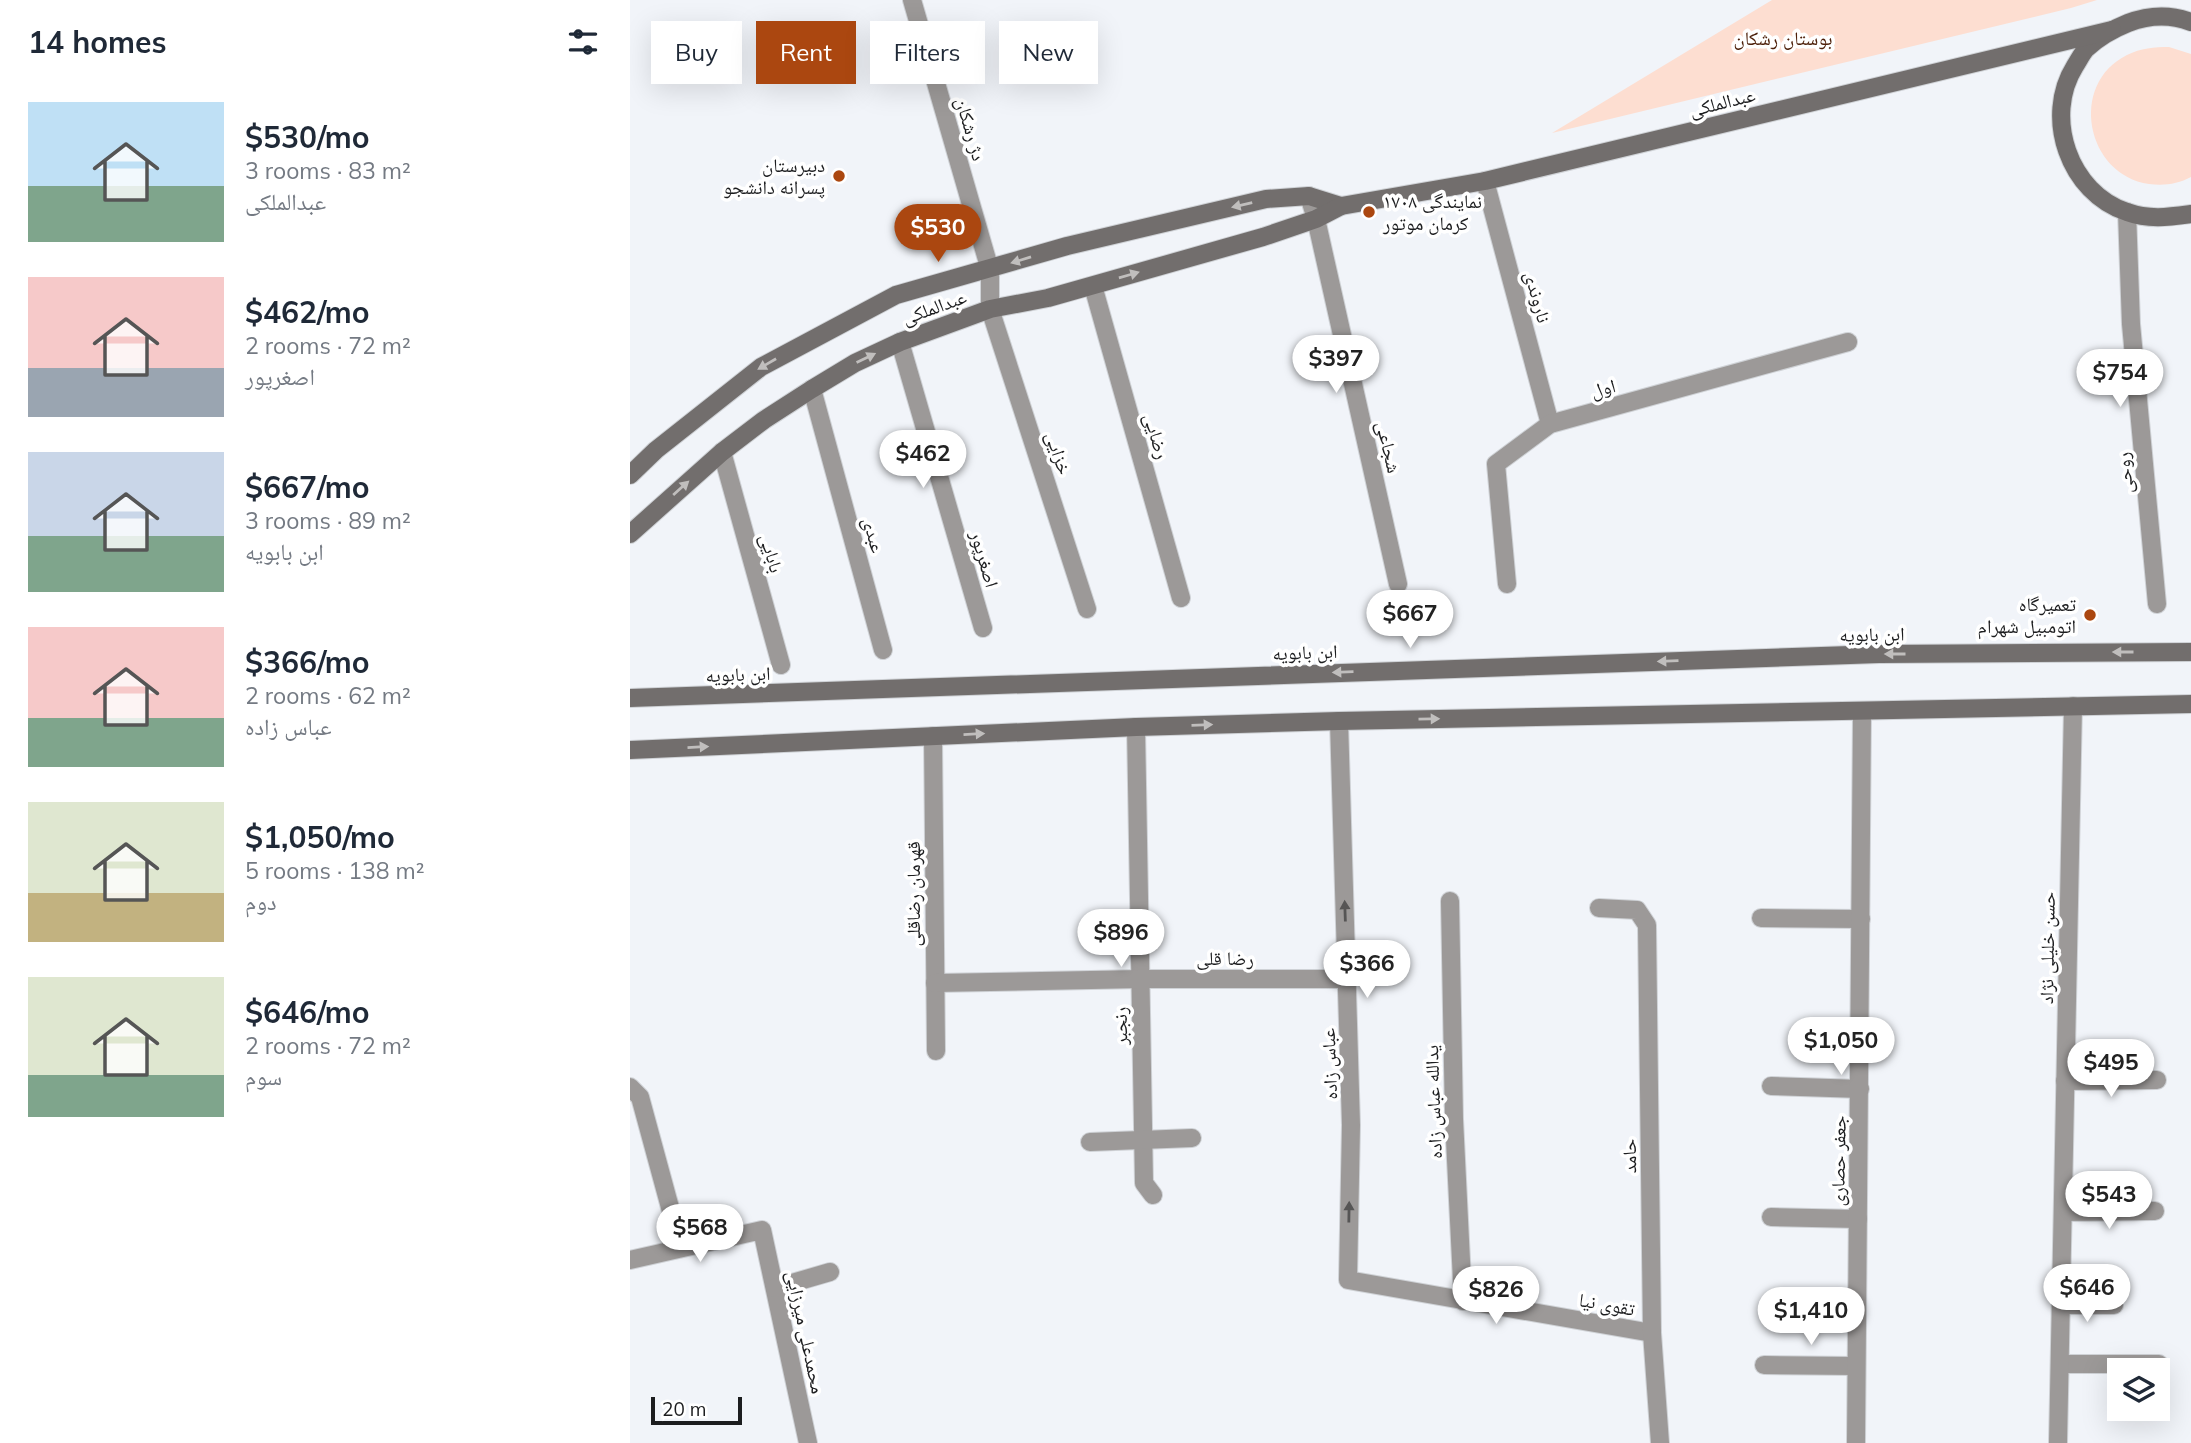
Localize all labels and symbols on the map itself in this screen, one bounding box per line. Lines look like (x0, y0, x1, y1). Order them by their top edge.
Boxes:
park label: بوستان رشکان (1734, 26, 1832, 50)
street label: عبدالملکی (1687, 82, 1758, 122)
street label: دژ رشکان (951, 95, 991, 164)
place label: دبیرستان پسرانه دانشجو (723, 153, 825, 199)
marker: دبیرستان پسرانه دانشجو (831, 168, 847, 184)
place label: نمایندگی ۱۷۰۸ کرمان موتور (1382, 189, 1482, 235)
one-way arrow (1231, 200, 1253, 211)
pin: $530 (897, 204, 979, 264)
marker: نمایندگی ۱۷۰۸ کرمان موتور (1361, 204, 1377, 220)
one-way arrow (1011, 256, 1032, 266)
street label: ناروندی (1520, 269, 1556, 325)
one-way arrow (1119, 270, 1140, 280)
street label: عبدالملکی (898, 284, 970, 330)
pin: $397 (1295, 336, 1377, 395)
pin: $754 (2079, 350, 2161, 409)
one-way arrow (856, 352, 876, 364)
one-way arrow (757, 358, 777, 370)
street label: اول (1588, 373, 1618, 403)
street label: رضایی (1139, 410, 1175, 462)
street label: شجاعی (1371, 419, 1407, 475)
street label: خزایی (1041, 428, 1077, 478)
pin: $462 (882, 430, 964, 490)
street label: روحی (2110, 451, 2138, 495)
one-way arrow (672, 481, 689, 497)
street label: عبدی (858, 515, 890, 556)
street label: اصغرپور (965, 527, 1004, 590)
street label: بابایی (755, 531, 789, 575)
pin: $667 (1369, 590, 1451, 650)
place label: تعمیرگاه اتومبیل شهرام (1978, 592, 2076, 640)
marker: تعمیرگاه اتومبیل شهرام (2082, 607, 2098, 623)
street label: ابن بابویه (1839, 621, 1905, 647)
street label: ابن بابویه (1272, 639, 1338, 665)
one-way arrow (2112, 646, 2134, 658)
one-way arrow (1884, 648, 1906, 660)
one-way arrow (1657, 656, 1679, 667)
street label: ابن بابویه (705, 661, 771, 687)
one-way arrow (1331, 667, 1353, 678)
one-way arrow (1418, 713, 1440, 725)
one-way arrow (1191, 719, 1213, 731)
one-way arrow (964, 729, 986, 740)
one-way arrow (687, 741, 709, 752)
street label: قهرمان رضاقلی (901, 841, 925, 947)
street label: حسن خلیلی نژاد (2034, 892, 2060, 1004)
one-way arrow (1340, 900, 1351, 922)
pin: $896 (1080, 909, 1162, 969)
pin: $366 (1326, 940, 1408, 1000)
street label: رضا قلی (1196, 946, 1254, 970)
street label: رنجبر (1108, 1007, 1132, 1046)
pin: $1,050 (1784, 1018, 1898, 1077)
street label: عباس زاده (1316, 1027, 1342, 1100)
pin: $495 (2070, 1040, 2152, 1099)
street label: یدالله عباس زاده (1419, 1045, 1447, 1159)
street label: جعفر حصاری (1825, 1115, 1851, 1207)
street label: حامد (1617, 1139, 1641, 1173)
pin: $543 (2068, 1172, 2150, 1231)
one-way arrow (1344, 1201, 1355, 1223)
pin: $568 (659, 1204, 741, 1264)
pin: $646 (2046, 1264, 2128, 1324)
pin: $826 (1455, 1266, 1537, 1326)
street label: محمدعلی میرزایی (781, 1268, 831, 1396)
street label: تقوی نیا (1577, 1287, 1637, 1321)
pin: $1,410 (1754, 1288, 1868, 1347)
scale bar (651, 1394, 742, 1426)

